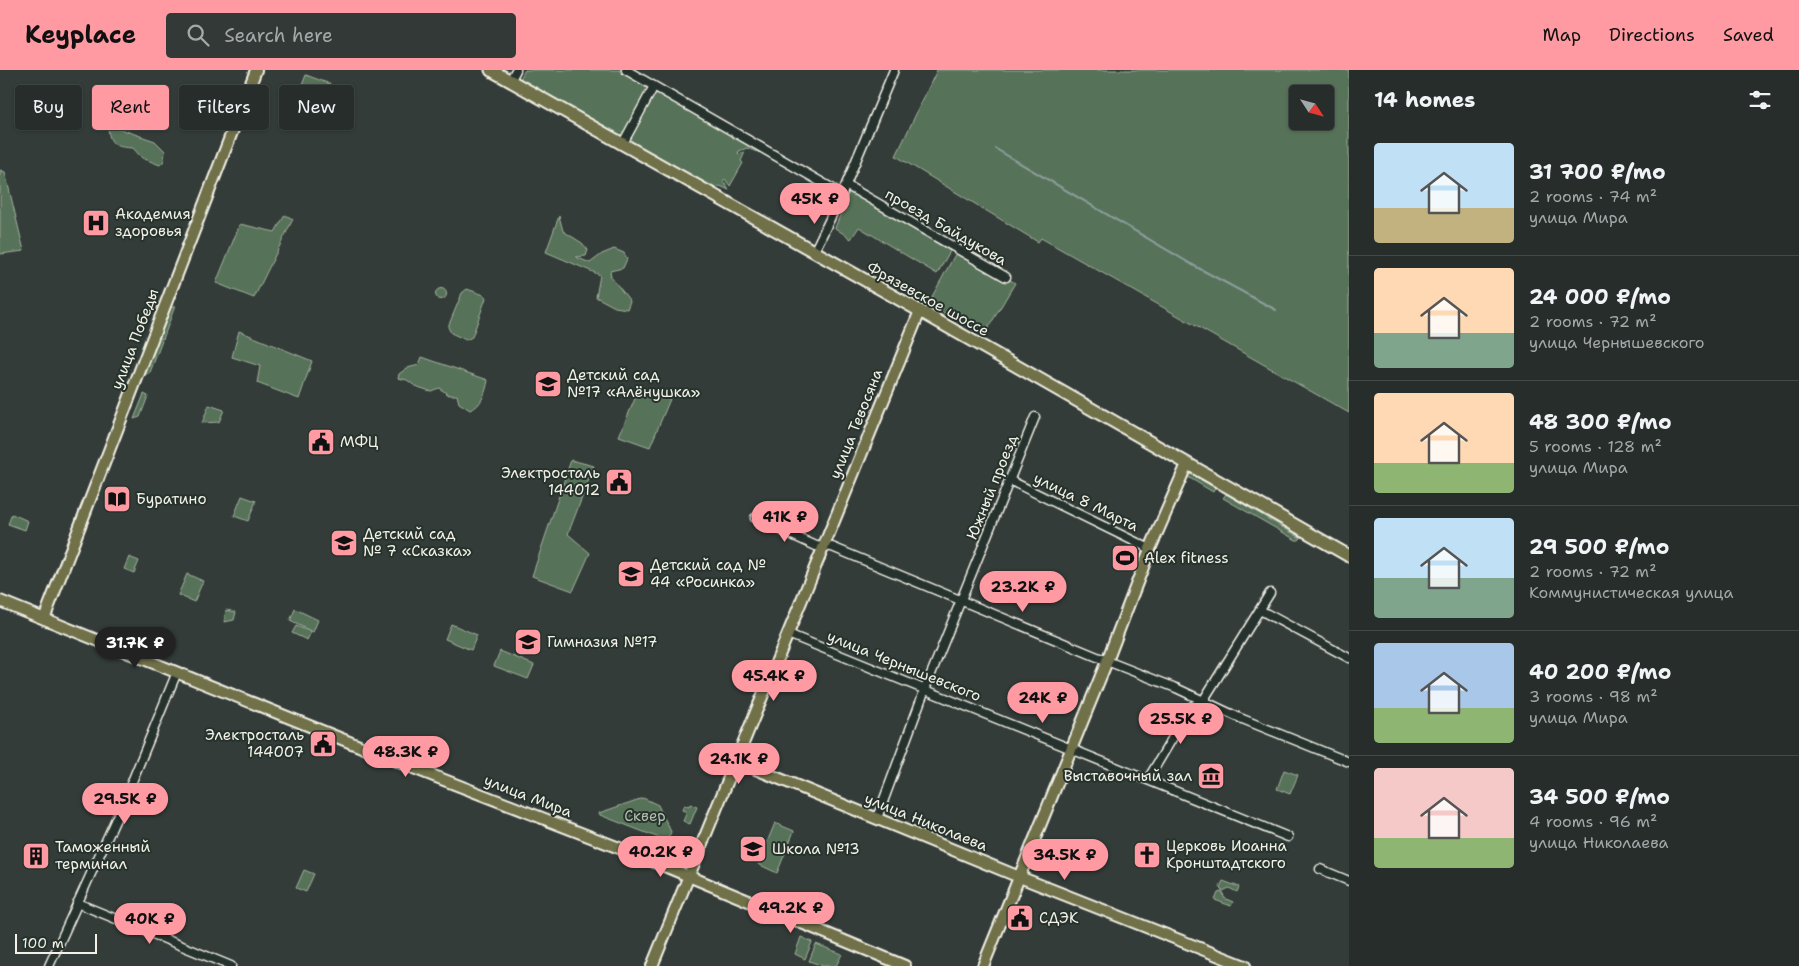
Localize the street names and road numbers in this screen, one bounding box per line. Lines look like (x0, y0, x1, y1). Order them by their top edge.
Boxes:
street label: проезд Байдукова (882, 184, 1011, 270)
street label: Фрязевское шоссе (863, 257, 993, 341)
street label: улица Победы (107, 286, 163, 392)
street label: улица Тевосяна (825, 365, 887, 482)
street label: Южный проезд (962, 431, 1022, 542)
street label: улица 8 Марта (1030, 468, 1142, 536)
street label: улица Чернышевского (824, 626, 984, 706)
street label: улица Мира (481, 770, 575, 822)
street label: улица Николаева (862, 788, 991, 856)

